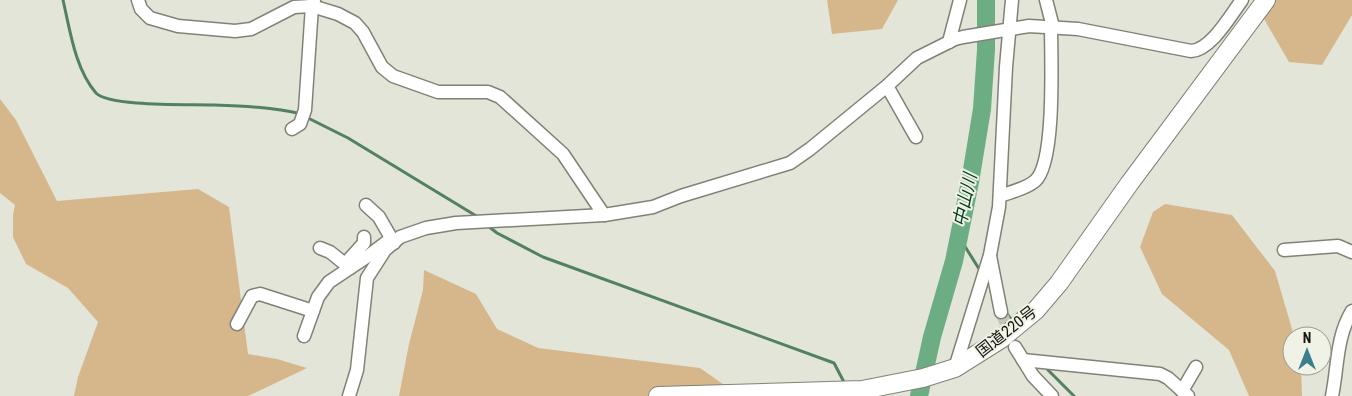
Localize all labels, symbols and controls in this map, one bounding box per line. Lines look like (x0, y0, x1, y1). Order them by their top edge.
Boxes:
water label: 中山川 (949, 169, 981, 228)
street label: 国道220号 (972, 302, 1040, 361)
north arrow (1282, 326, 1332, 376)
text: N (1303, 330, 1311, 346)

